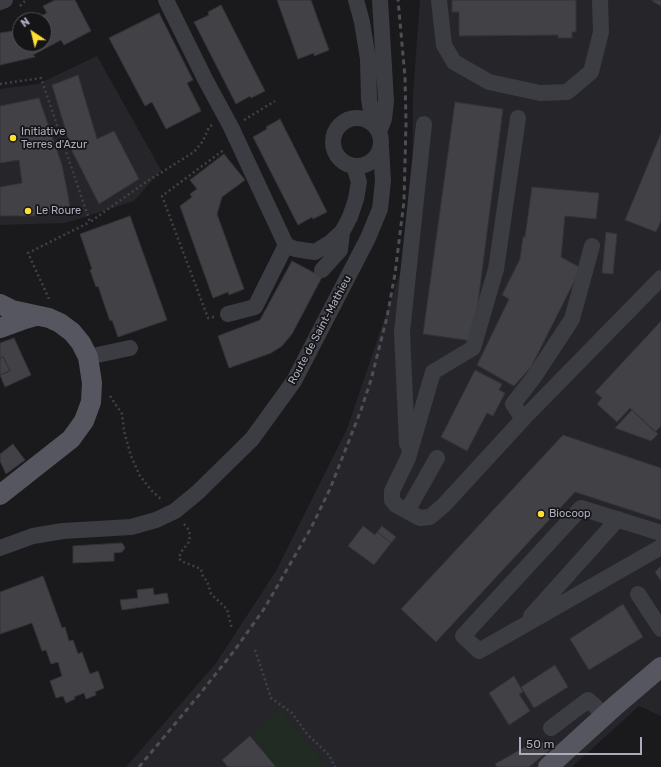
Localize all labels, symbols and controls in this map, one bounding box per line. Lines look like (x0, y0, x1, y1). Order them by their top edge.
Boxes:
north arrow (12, 12, 52, 52)
text: N (18, 15, 32, 30)
place label: Initiative Terres d'Azur (21, 125, 87, 151)
marker: Initiative Terres d'Azur (8, 133, 18, 143)
place label: Le Roure (36, 204, 81, 218)
marker: Le Roure (23, 206, 33, 216)
street label: Route de Saint-Mathieu (286, 273, 354, 387)
place label: Biocoop (549, 507, 591, 521)
marker: Biocoop (536, 509, 546, 519)
scale bar (521, 729, 644, 755)
text: 50 m (526, 737, 554, 751)

